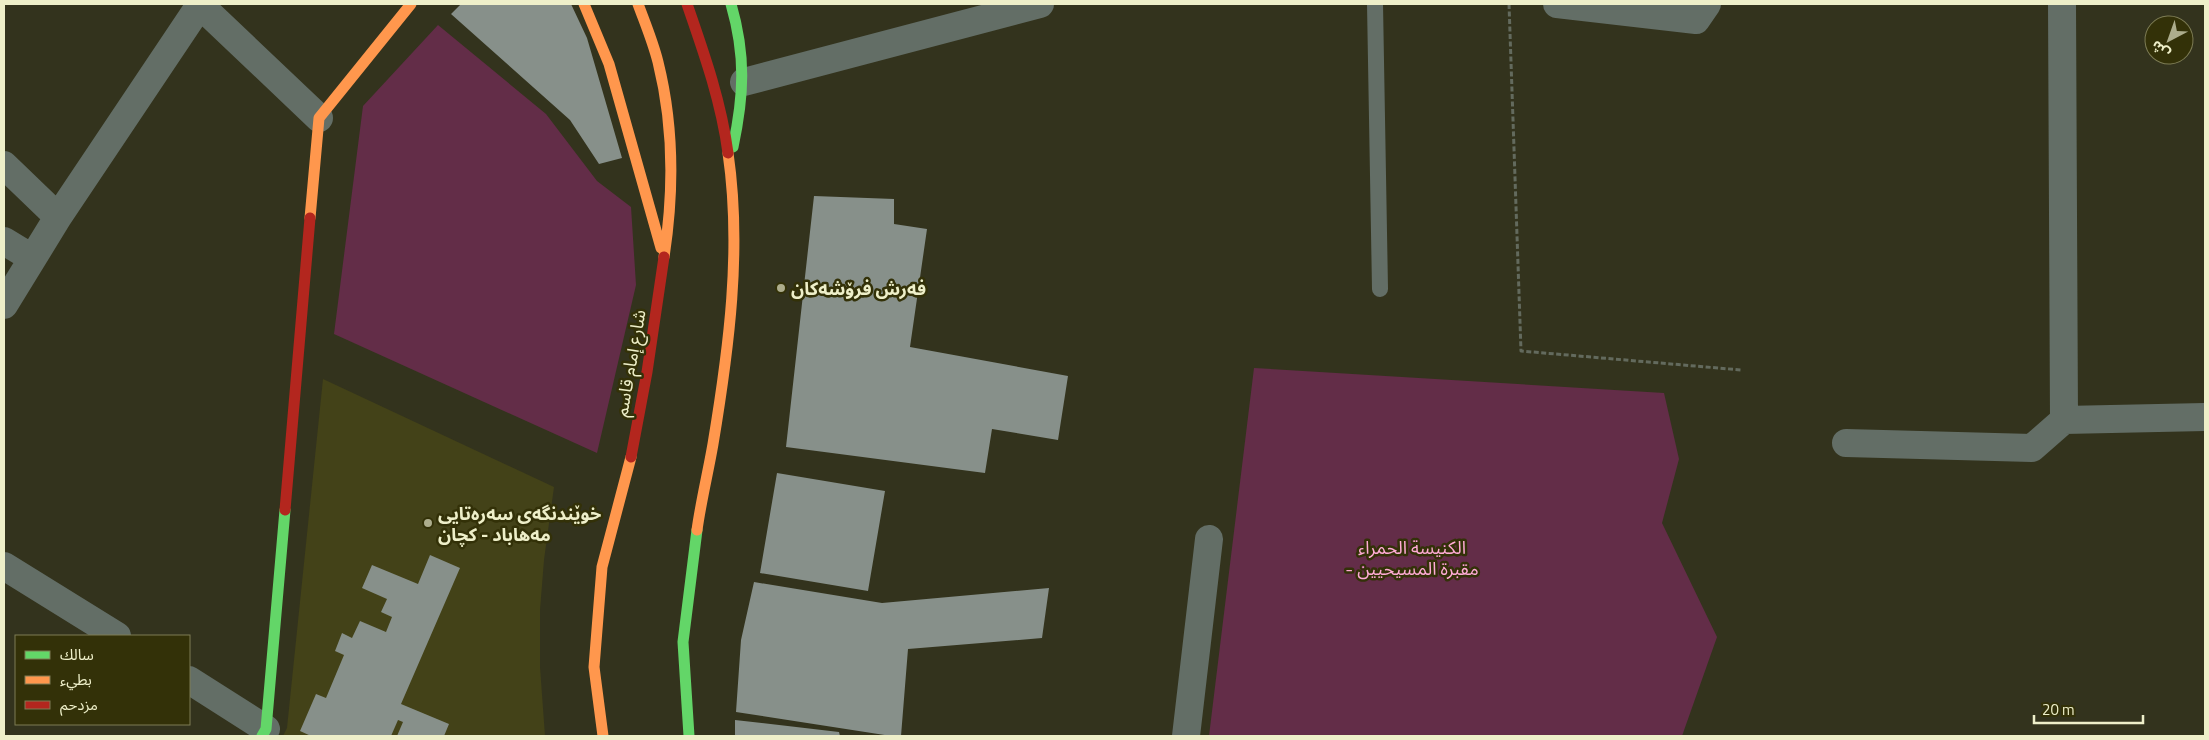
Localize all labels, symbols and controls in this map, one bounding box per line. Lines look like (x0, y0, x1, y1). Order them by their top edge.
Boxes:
north arrow (2144, 15, 2194, 65)
text: ش (2146, 36, 2174, 64)
place label: فەرش فرۆشەکان (791, 275, 926, 302)
marker: فەرش فرۆشەکان (775, 282, 787, 294)
street label: شارع إمام قاسم (607, 307, 654, 419)
place label: خوێندنگەی سەرەتایی مەهاباد - کچان (438, 500, 601, 548)
marker: خوێندنگەی سەرەتایی مەهاباد - کچان (422, 517, 434, 529)
park label: الكنيسة الحمراء - مقبرة المسيحيين (1345, 534, 1479, 582)
legend (15, 635, 190, 725)
text: سالك (60, 643, 94, 666)
text: بطيء (60, 668, 92, 691)
scale bar (2034, 692, 2143, 724)
text: مزدحم (60, 693, 98, 716)
text: 20 m (2042, 698, 2075, 721)

